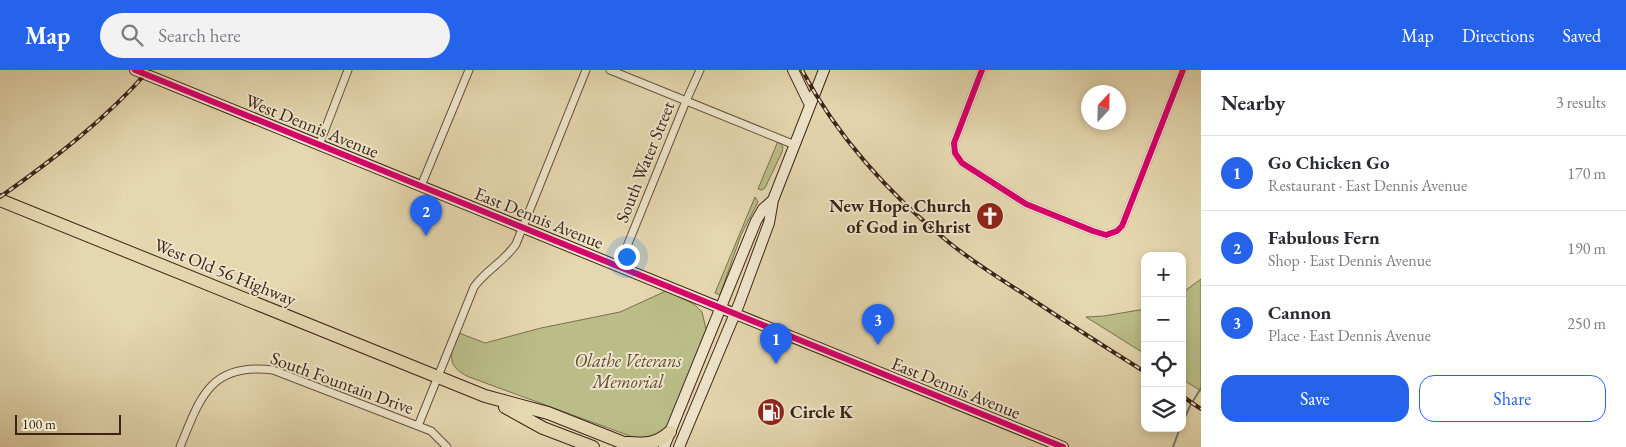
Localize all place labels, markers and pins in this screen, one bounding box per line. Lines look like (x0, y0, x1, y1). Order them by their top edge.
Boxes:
place label: New Hope Church of God in Christ (829, 194, 971, 238)
pin: 2 (410, 195, 442, 236)
church icon: New Hope Church of God in Christ (975, 201, 1005, 231)
pin: 3 (862, 304, 894, 345)
pin: 1 (760, 323, 792, 364)
fuel station icon: Circle K (756, 397, 786, 427)
place label: Circle K (790, 400, 853, 423)

